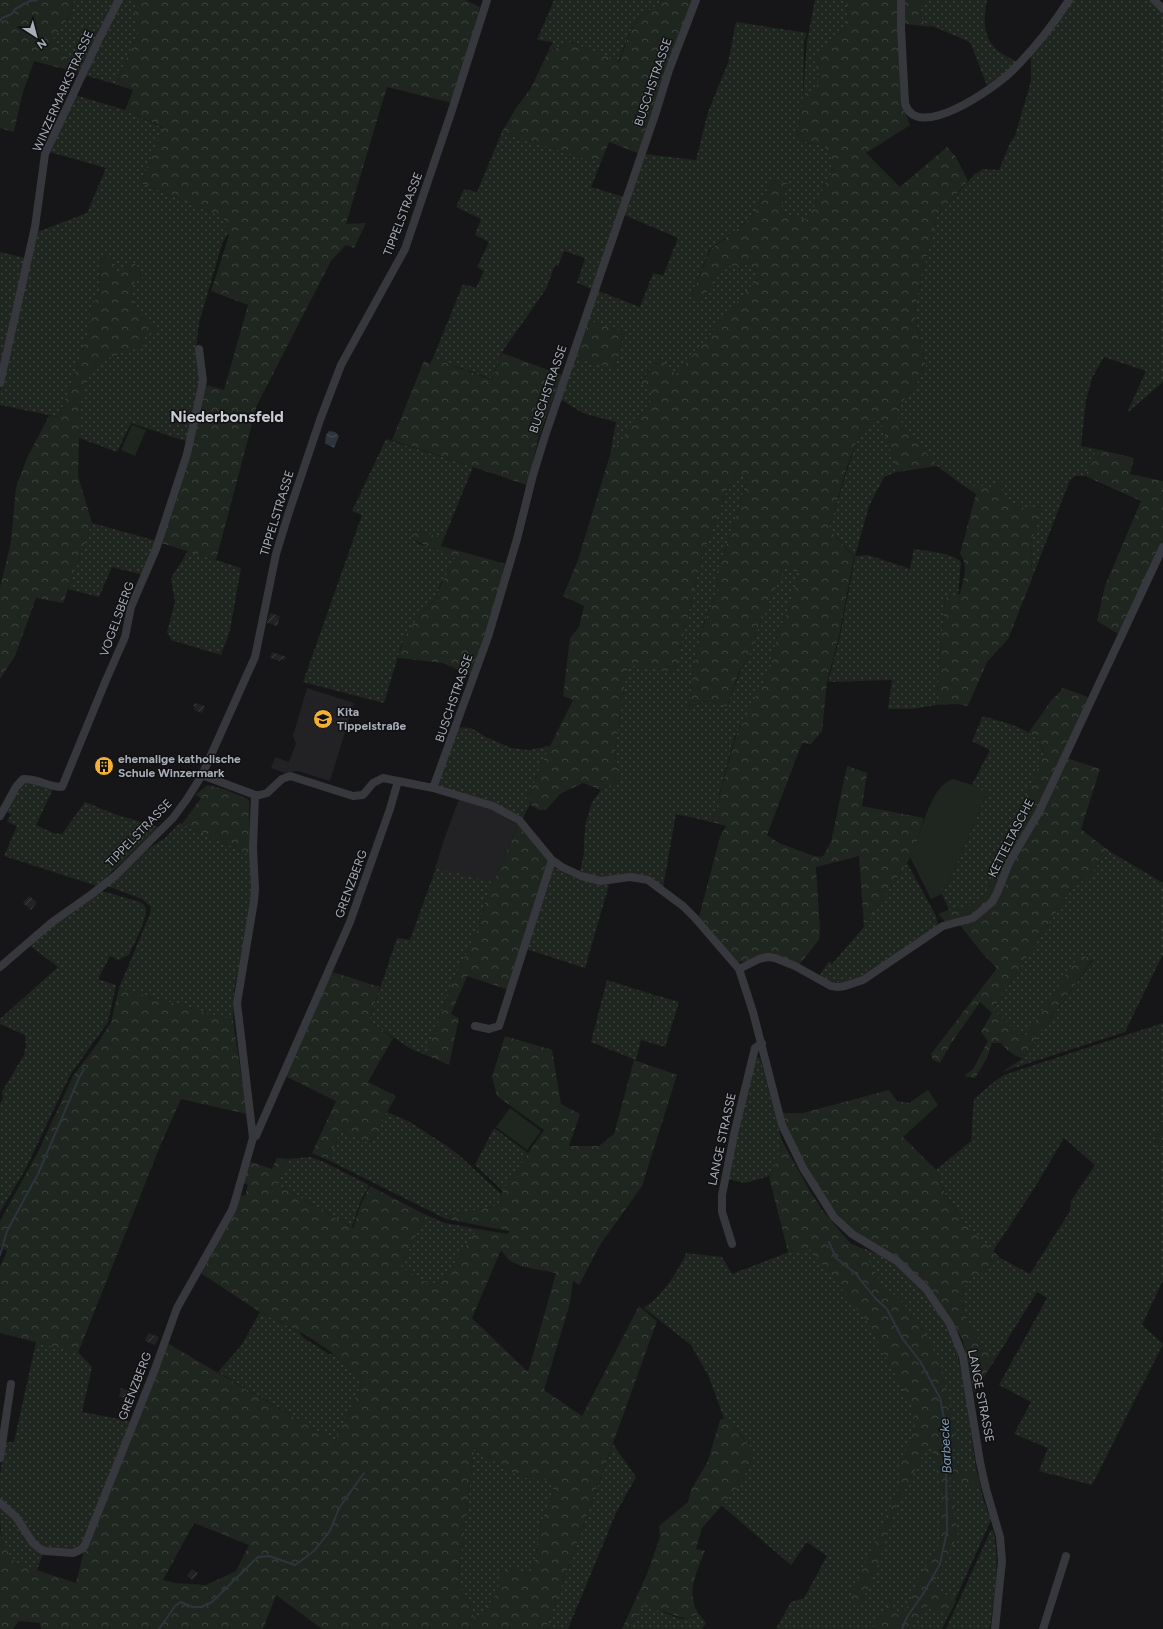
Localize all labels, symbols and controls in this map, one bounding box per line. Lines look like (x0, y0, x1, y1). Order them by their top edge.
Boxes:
north arrow (16, 16, 56, 56)
street label: WINZERMARKSTRASSE (30, 28, 96, 154)
street label: BUSCHSTRASSE (631, 36, 675, 128)
street label: TIPPELSTRASSE (381, 170, 425, 258)
street label: BUSCHSTRASSE (526, 343, 570, 435)
district label: Niederbonsfeld (170, 407, 284, 426)
street label: TIPPELSTRASSE (257, 469, 297, 557)
street label: VOGELSBERG (97, 580, 137, 658)
street label: BUSCHSTRASSE (432, 652, 476, 744)
place label: Kita Tippelstraße (337, 705, 407, 733)
school or university icon: Kita Tippelstraße (312, 708, 334, 730)
place label: ehemalige katholische Schule Winzermark (118, 752, 241, 780)
building icon: ehemalige katholische Schule Winzermark (93, 755, 115, 777)
street label: TIPPELSTRASSE (103, 796, 175, 870)
street label: KETTELTASCHE (985, 796, 1037, 880)
street label: GRENZBERG (332, 848, 370, 920)
street label: LANGE STRASSE (705, 1091, 739, 1187)
street label: LANGE STRASSE (965, 1348, 997, 1444)
street label: GRENZBERG (116, 1350, 154, 1422)
water label: Barbecke (937, 1418, 954, 1474)

